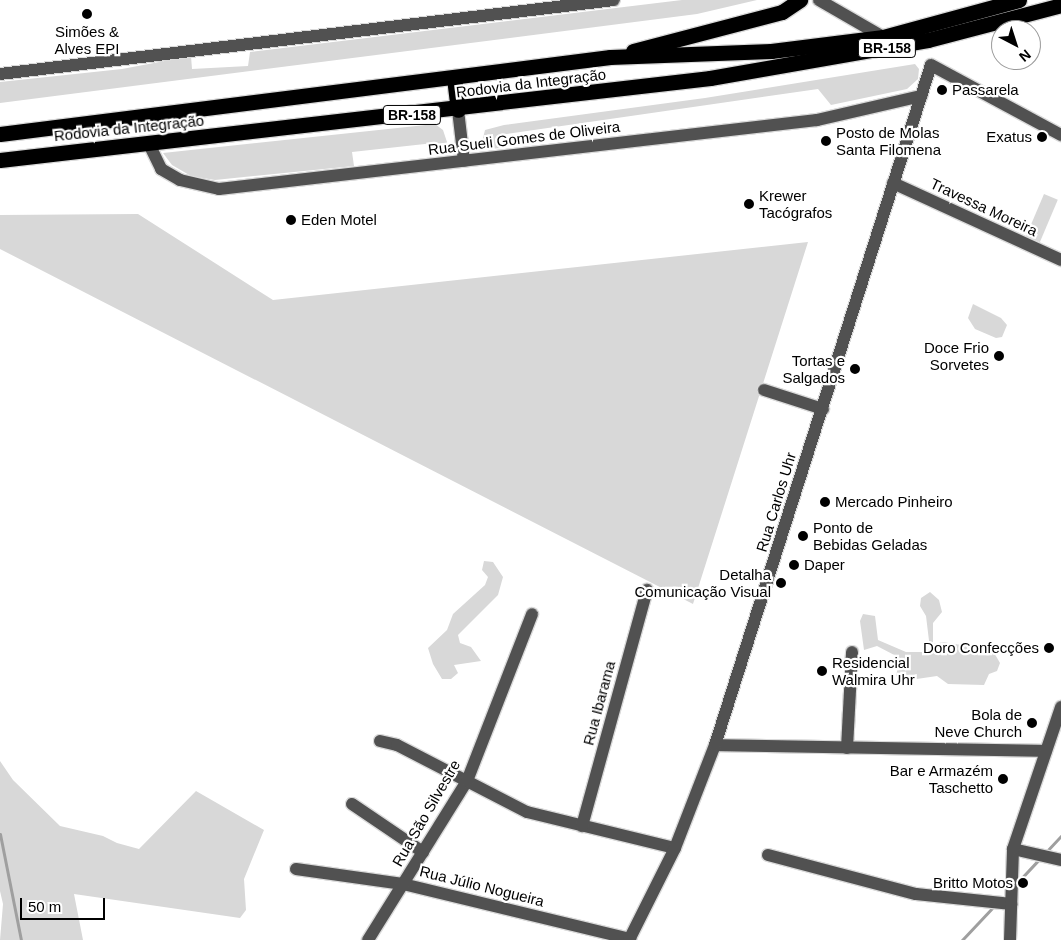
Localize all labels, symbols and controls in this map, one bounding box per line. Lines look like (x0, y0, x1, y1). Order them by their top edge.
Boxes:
marker: Simões & Alves EPI (81, 8, 93, 20)
north arrow (991, 20, 1041, 70)
place label: Simões & Alves EPI (54, 22, 120, 57)
road number: BR-158 (857, 36, 917, 59)
text: N (1016, 46, 1034, 65)
street label: Rodovia da Integração (455, 65, 607, 101)
place label: Passarela (952, 81, 1019, 99)
marker: Passarela (936, 84, 948, 96)
road number: BR-158 (382, 104, 442, 126)
street label: Rodovia da Integração (53, 111, 205, 145)
street label: Rua Sueli Gomes de Oliveira (427, 117, 621, 159)
place label: Posto de Molas Santa Filomena (836, 123, 941, 158)
place label: Exatus (986, 128, 1032, 146)
marker: Exatus (1036, 131, 1048, 143)
marker: Posto de Molas Santa Filomena (820, 135, 832, 147)
street label: Travessa Moreira (928, 174, 1040, 240)
place label: Krewer Tacógrafos (759, 186, 832, 221)
marker: Krewer Tacógrafos (743, 198, 755, 210)
place label: Eden Motel (301, 211, 377, 229)
marker: Eden Motel (285, 214, 297, 226)
place label: Doce Frio Sorvetes (924, 338, 989, 373)
marker: Doce Frio Sorvetes (993, 350, 1005, 362)
place label: Tortas e Salgados (782, 351, 845, 386)
marker: Tortas e Salgados (849, 363, 861, 375)
street label: Rua Carlos Uhr (752, 450, 800, 554)
place label: Mercado Pinheiro (835, 493, 953, 511)
marker: Mercado Pinheiro (819, 496, 831, 508)
place label: Ponto de Bebidas Geladas (813, 518, 927, 553)
marker: Ponto de Bebidas Geladas (797, 530, 809, 542)
place label: Daper (804, 556, 845, 574)
marker: Daper (788, 559, 800, 571)
place label: Detalha Comunicação Visual (635, 565, 771, 600)
marker: Detalha Comunicação Visual (775, 577, 787, 589)
place label: Doro Confecções (923, 639, 1039, 657)
marker: Doro Confecções (1043, 642, 1055, 654)
place label: Residencial Walmira Uhr (832, 653, 915, 688)
street label: Rua Ibarama (579, 659, 619, 747)
marker: Residencial Walmira Uhr (816, 665, 828, 677)
place label: Bola de Neve Church (934, 705, 1022, 740)
marker: Bola de Neve Church (1026, 717, 1038, 729)
street label: Rua São Silvestre (388, 757, 464, 869)
place label: Bar e Armazém Taschetto (889, 761, 993, 796)
marker: Bar e Armazém Taschetto (997, 773, 1009, 785)
street label: Rua Júlio Nogueira (418, 862, 546, 910)
place label: Britto Motos (933, 874, 1013, 892)
marker: Britto Motos (1017, 877, 1029, 889)
scale bar (22, 888, 108, 920)
text: 50 m (28, 898, 61, 915)

